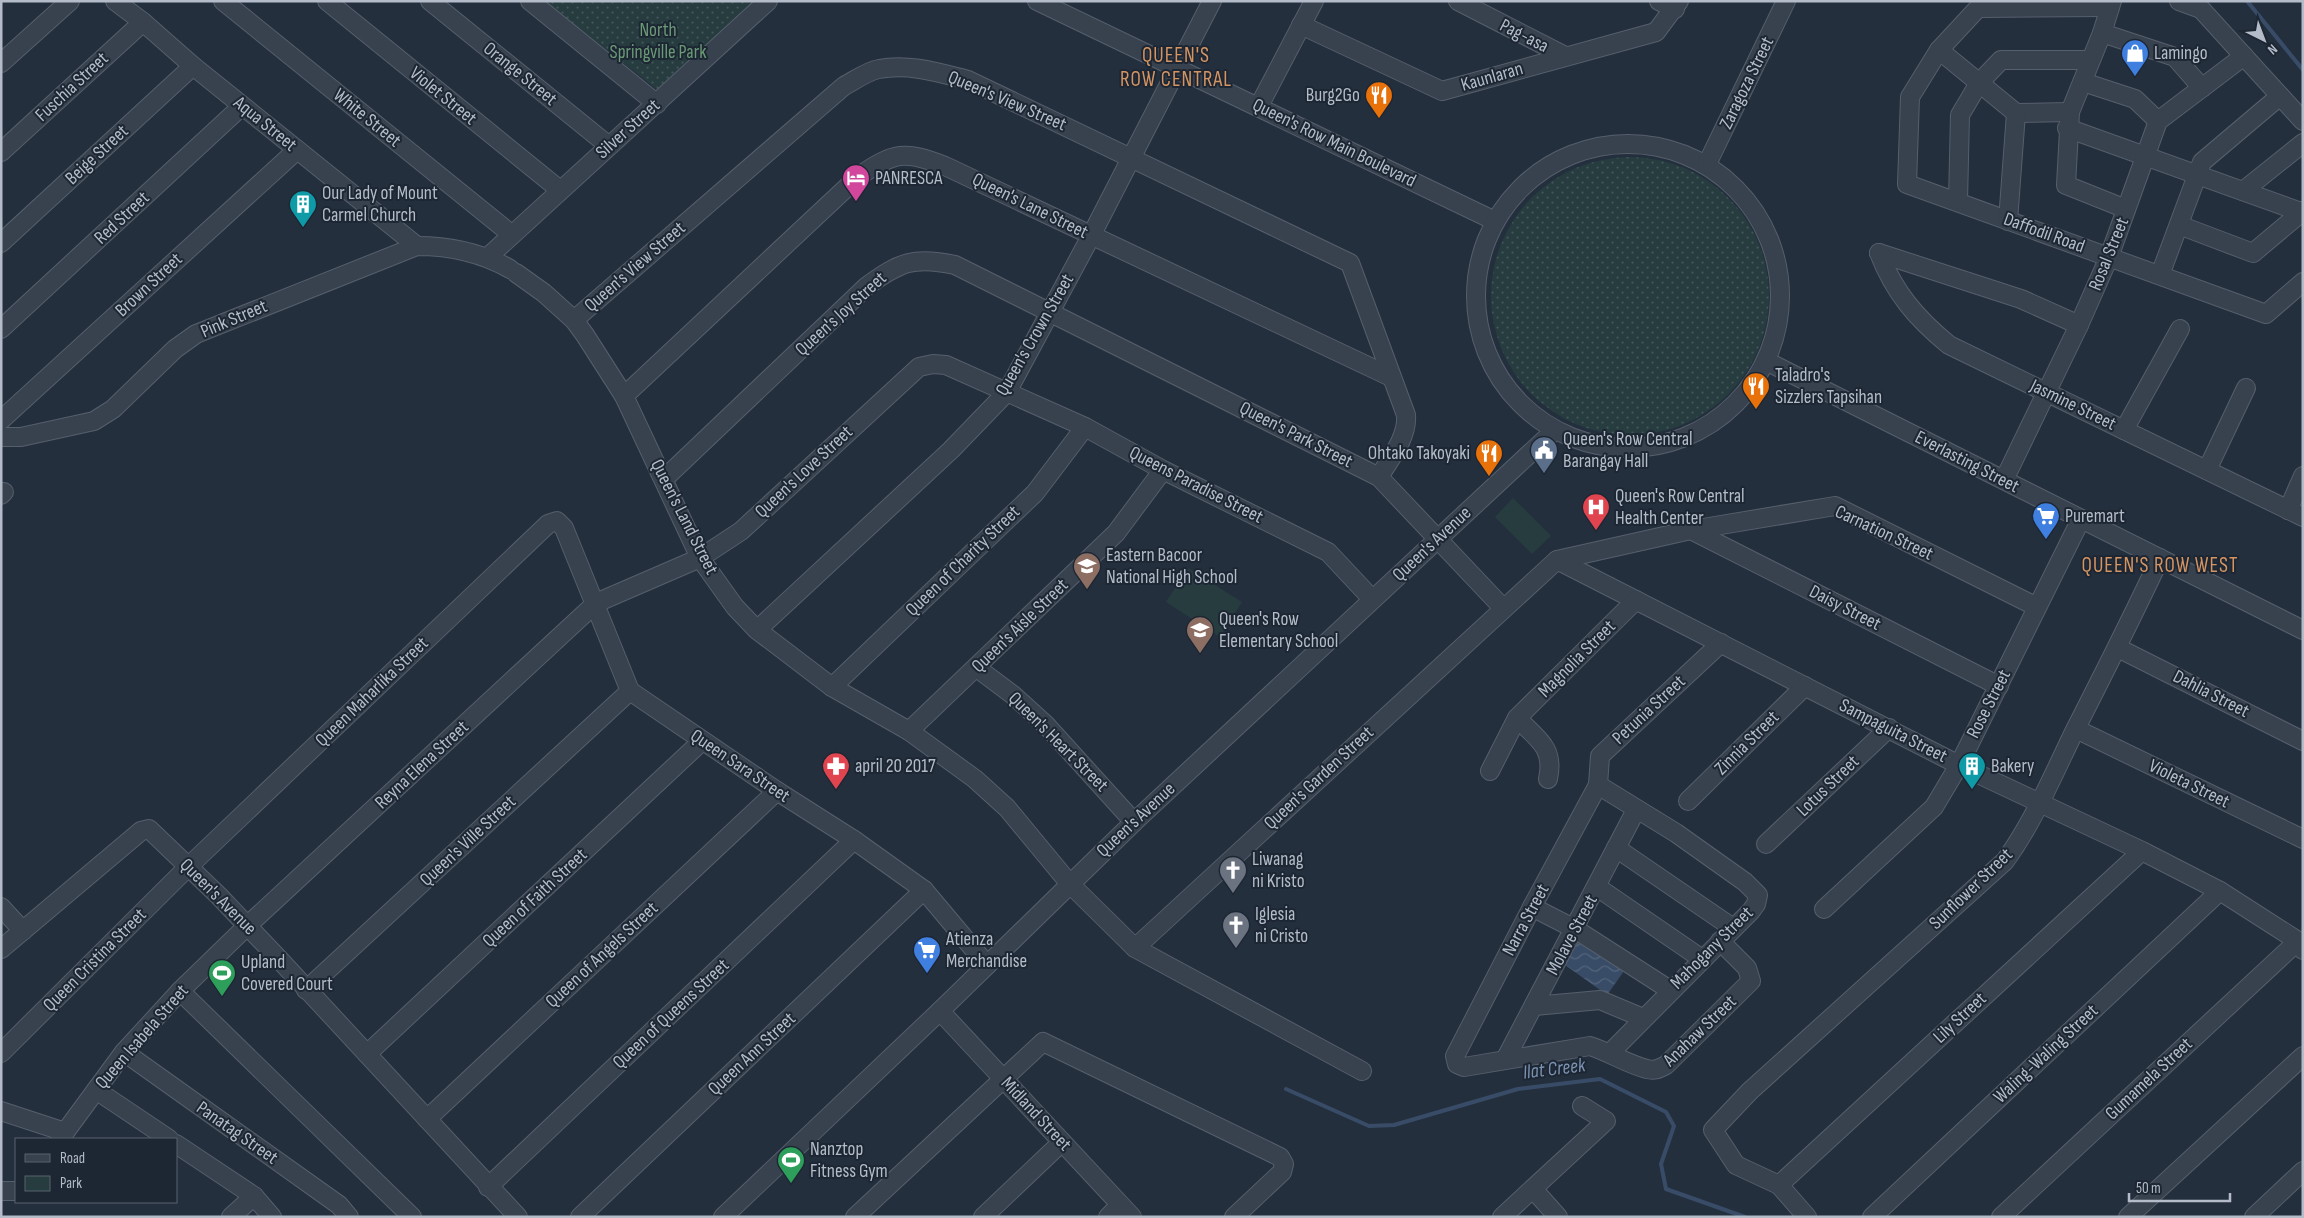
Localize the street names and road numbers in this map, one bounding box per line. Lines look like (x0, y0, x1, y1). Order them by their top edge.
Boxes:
street label: Pag-asa (1496, 14, 1552, 58)
street label: Zaragoza Street (1715, 33, 1779, 133)
street label: Orange Street (478, 37, 562, 111)
street label: Fuschia Street (31, 47, 114, 127)
street label: Kaunlaran (1458, 57, 1526, 97)
street label: Violet Street (405, 62, 481, 130)
street label: Queen's View Street (944, 66, 1070, 136)
street label: White Street (329, 84, 406, 152)
street label: Aqua Street (228, 91, 301, 157)
street label: Queen's Row Main Boulevard (1249, 93, 1419, 193)
street label: Silver Street (591, 94, 665, 164)
street label: Beige Street (61, 120, 133, 190)
street label: Queen's Lane Street (968, 168, 1092, 244)
street label: Red Street (90, 187, 155, 249)
street label: Daffodil Road (2000, 208, 2088, 258)
street label: Rosal Street (2084, 214, 2134, 294)
street label: Queen's View Street (580, 217, 690, 317)
street label: Brown Street (111, 248, 187, 322)
street label: Queen's Joy Street (791, 267, 892, 361)
street label: Queen's Crown Street (991, 270, 1079, 400)
street label: Pink Street (197, 295, 271, 343)
street label: Jasmine Street (2025, 374, 2120, 436)
street label: Queen's Park Street (1236, 397, 1357, 473)
street label: Queen's Love Street (750, 421, 858, 523)
street label: Everlasting Street (1911, 426, 2023, 498)
street label: Queens Paradise Street (1125, 441, 1267, 529)
street label: Queen's Land Street (645, 455, 723, 579)
street label: Queen of Charity Street (901, 500, 1025, 621)
street label: Carnation Street (1831, 500, 1937, 566)
street label: Queen's Avenue (1388, 502, 1476, 586)
street label: Queen's Aisle Street (967, 574, 1073, 678)
street label: Daisy Street (1805, 580, 1885, 636)
street label: Magnolia Street (1533, 615, 1621, 703)
street label: Queen Maharlika Street (311, 632, 434, 752)
street label: Dahlia Street (2169, 665, 2253, 723)
street label: Rose Street (1962, 666, 2016, 742)
street label: Petunia Street (1608, 670, 1690, 750)
street label: Queen's Heart Street (1003, 687, 1113, 797)
street label: Sampaguita Street (1835, 694, 1951, 768)
street label: Zinnia Street (1710, 706, 1784, 780)
street label: Reyna Elena Street (370, 716, 474, 814)
street label: Queen's Garden Street (1259, 721, 1379, 835)
street label: Queen Sara Street (686, 724, 794, 808)
street label: Lotus Street (1792, 750, 1864, 821)
street label: Violeta Street (2145, 755, 2233, 814)
street label: Queen's Avenue (1092, 778, 1180, 862)
street label: Queen's Ville Street (415, 791, 521, 891)
street label: Queen of Faith Street (478, 843, 592, 952)
street label: Sunflower Street (1924, 843, 2018, 934)
street label: Queen's Avenue (175, 854, 261, 940)
street label: Narra Street (1498, 880, 1555, 960)
street label: Molave Street (1541, 891, 1603, 979)
street label: Queen of Angels Street (541, 897, 663, 1013)
street label: Mahogany Street (1666, 902, 1758, 994)
street label: Queen Cristina Street (39, 903, 152, 1016)
street label: Queen of Queens Street (608, 954, 734, 1074)
street label: Queen Isabela Street (90, 980, 194, 1094)
street label: Lily Street (1929, 987, 1992, 1048)
street label: Anahaw Street (1658, 990, 1742, 1072)
street label: Waling-Waling Street (1989, 1000, 2103, 1108)
street label: Queen Ann Street (703, 1007, 801, 1100)
street label: Gumamela Street (2101, 1033, 2197, 1125)
street label: Midland Street (996, 1072, 1076, 1156)
street label: Panatag Street (192, 1097, 282, 1170)

